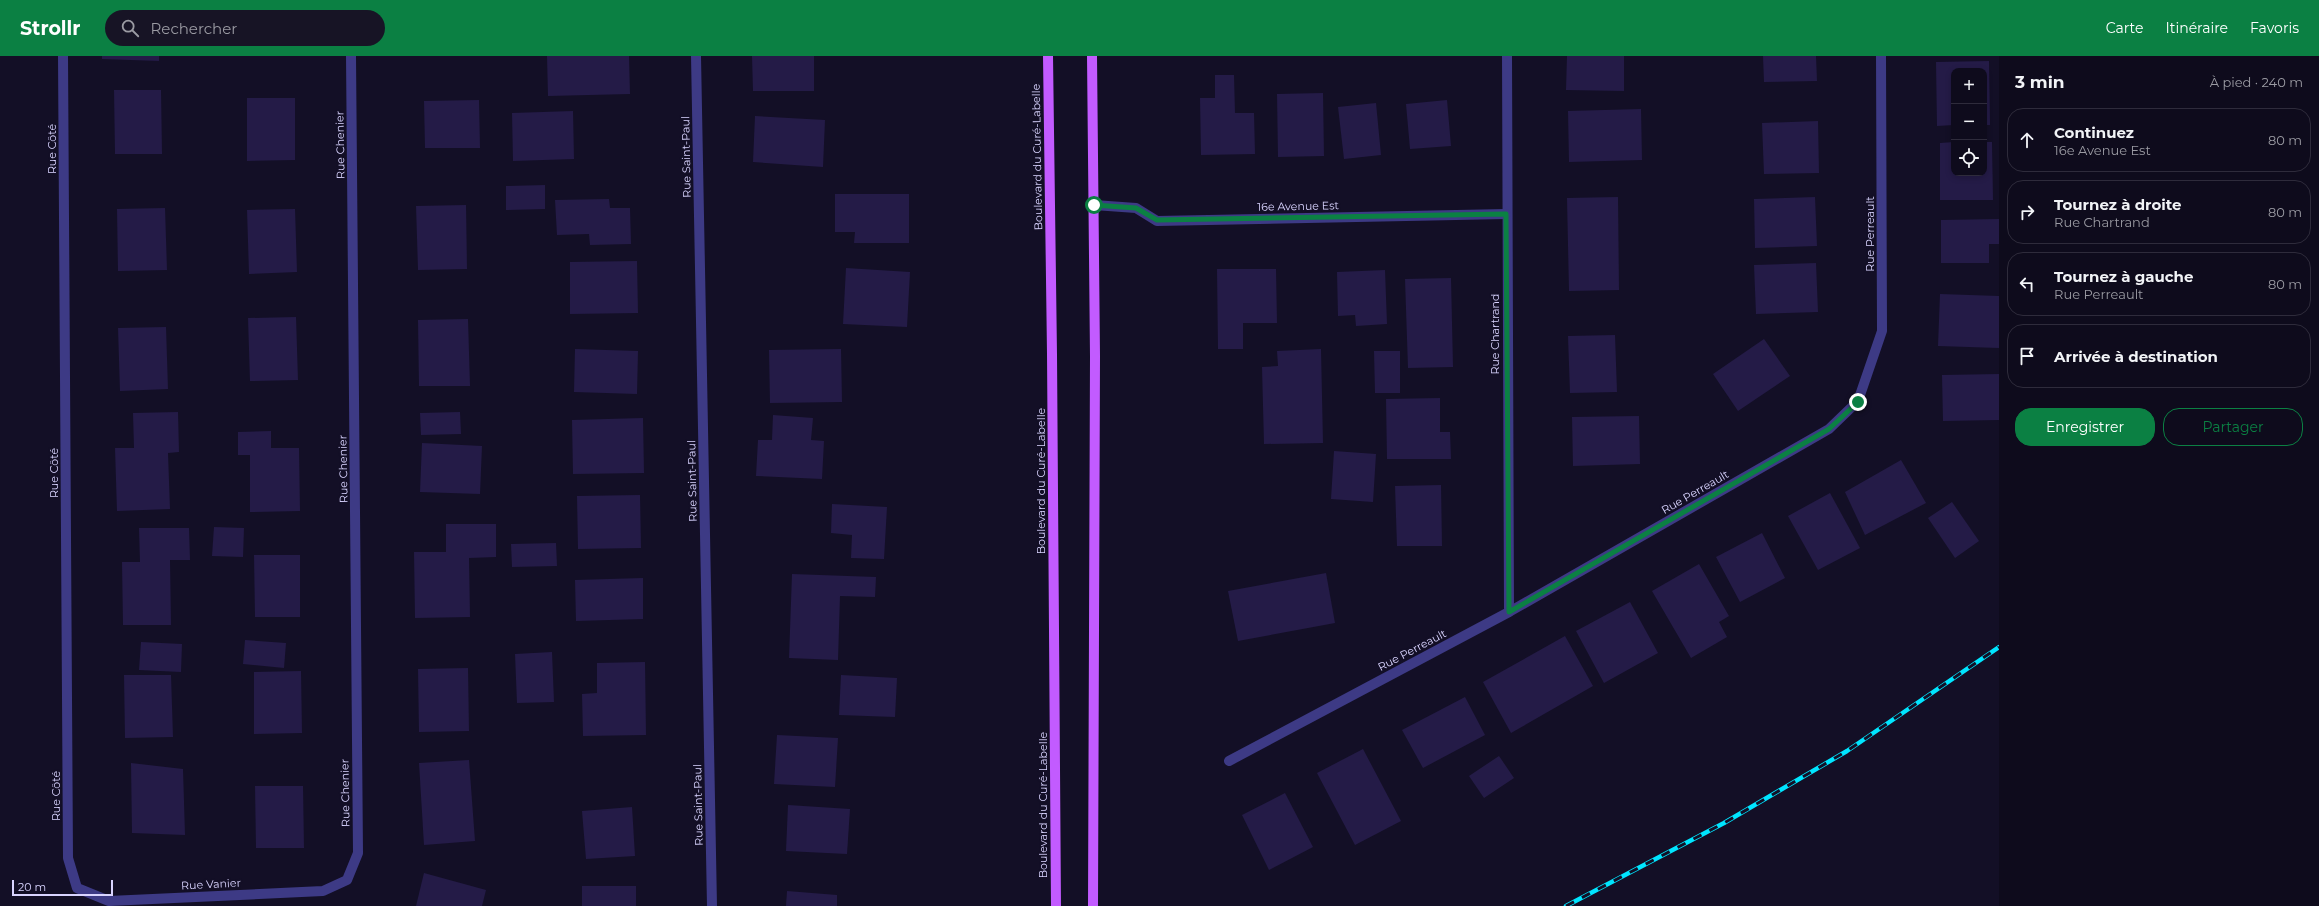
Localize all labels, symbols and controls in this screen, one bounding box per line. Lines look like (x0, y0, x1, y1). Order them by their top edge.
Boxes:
search box (105, 10, 385, 46)
text: Strollr (20, 17, 81, 40)
icon: search (119, 17, 141, 39)
text: Rechercher (151, 19, 237, 38)
text: Carte (2106, 19, 2143, 37)
text: Itinéraire (2165, 19, 2228, 37)
text: Favoris (2250, 19, 2299, 37)
map controls (1951, 68, 1987, 176)
button: + (1951, 68, 1987, 104)
text: 3 min (2015, 72, 2065, 92)
text: À pied · 240 m (2210, 74, 2303, 90)
street label: Boulevard du Curé-Labelle (1029, 83, 1045, 230)
button: − (1951, 104, 1987, 140)
street label: Rue Chenier (332, 111, 348, 179)
street label: Rue Saint-Paul (678, 116, 694, 198)
text: Continuez (2054, 123, 2134, 142)
street label: Rue Côté (45, 124, 59, 174)
icon: ahead (2016, 129, 2038, 151)
text: 80 m (2268, 132, 2302, 148)
button: locate (1951, 140, 1987, 176)
text: 16e Avenue Est (2054, 142, 2151, 158)
text: Tournez à droite (2054, 195, 2182, 214)
route start (1085, 196, 1103, 214)
street label: Rue Perreault (1863, 196, 1877, 272)
street label: 16e Avenue Est (1257, 198, 1340, 214)
icon: right (2016, 201, 2038, 223)
text: 80 m (2268, 204, 2302, 220)
text: Rue Chartrand (2054, 214, 2150, 230)
text: Tournez à gauche (2054, 267, 2193, 286)
icon: left (2016, 273, 2038, 295)
text: 80 m (2268, 276, 2302, 292)
text: Rue Perreault (2054, 286, 2143, 302)
street label: Rue Chartrand (1488, 294, 1502, 375)
icon: arrive (2016, 345, 2038, 367)
text: Arrivée à destination (2054, 347, 2218, 366)
route end (1849, 393, 1867, 411)
street label: Boulevard du Curé-Labelle (1034, 407, 1048, 554)
button: Enregistrer (2015, 408, 2155, 446)
button: Partager (2163, 408, 2303, 446)
street label: Rue Chenier (335, 435, 351, 503)
street label: Rue Saint-Paul (684, 440, 700, 522)
street label: Rue Côté (47, 448, 61, 498)
street label: Rue Perreault (1659, 467, 1732, 517)
street label: Rue Perreault (1375, 626, 1449, 674)
street label: Boulevard du Curé-Labelle (1036, 731, 1050, 878)
street label: Rue Chenier (337, 759, 353, 827)
street label: Rue Saint-Paul (690, 764, 706, 846)
street label: Rue Côté (49, 771, 63, 821)
street label: Rue Vanier (181, 875, 241, 893)
scale bar (12, 878, 113, 897)
text: 20 m (18, 880, 46, 894)

